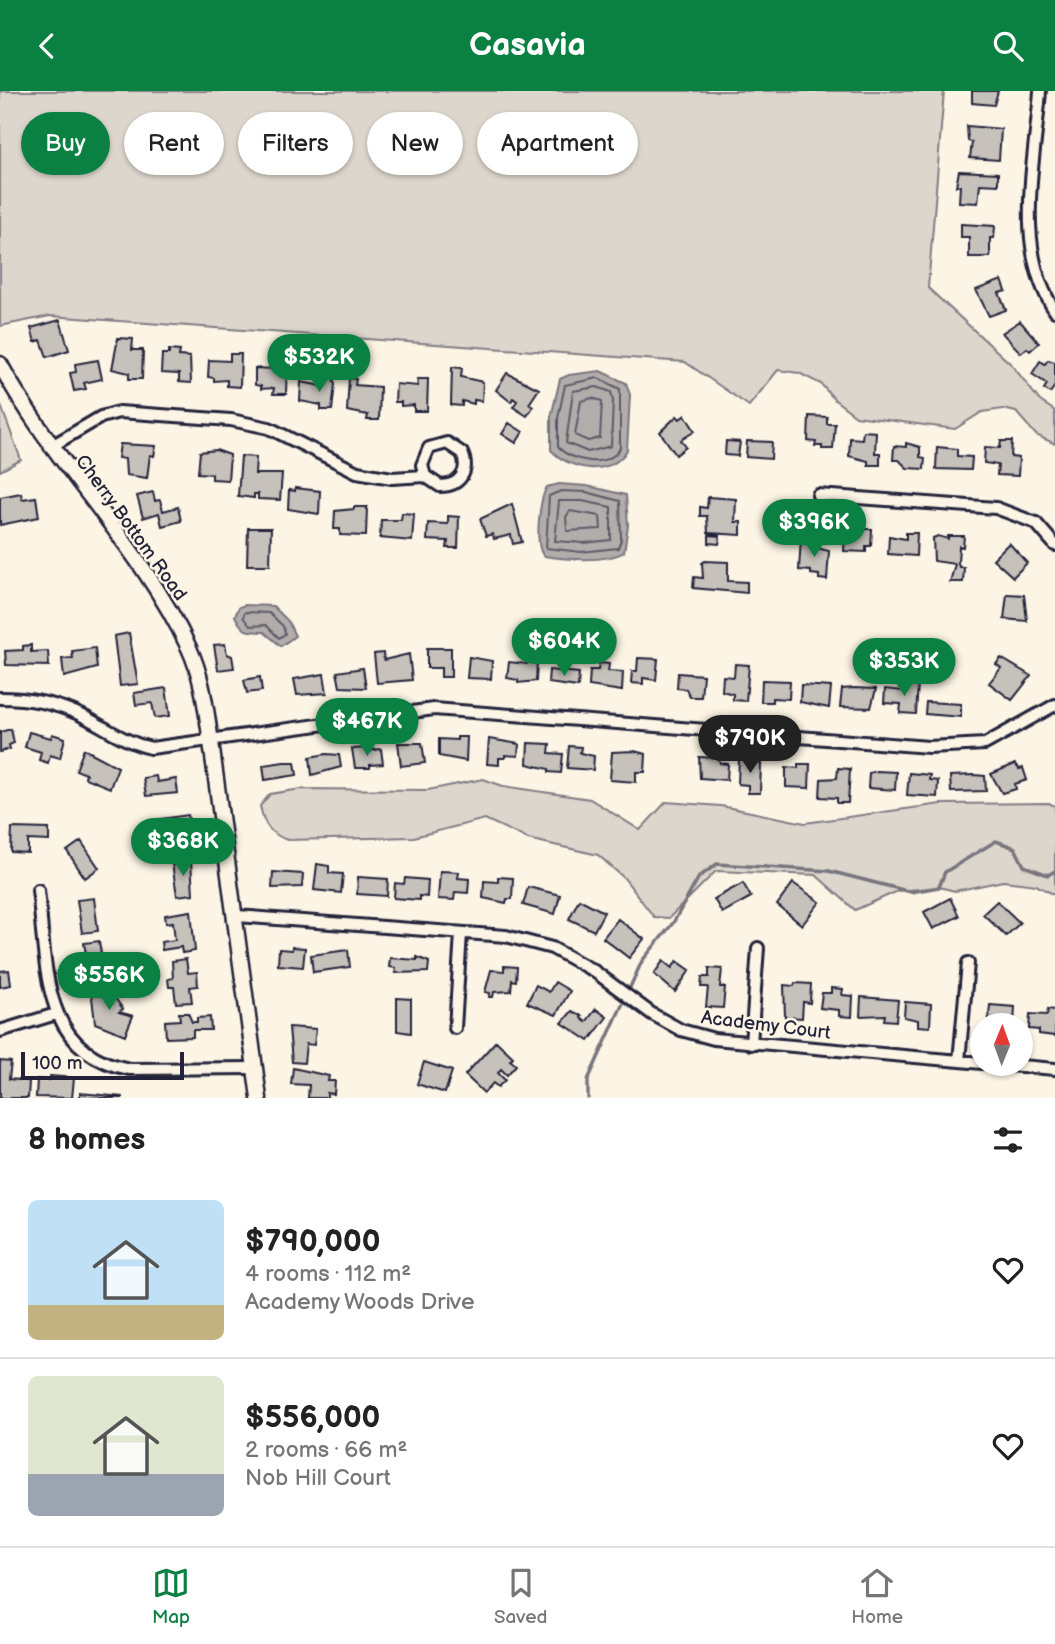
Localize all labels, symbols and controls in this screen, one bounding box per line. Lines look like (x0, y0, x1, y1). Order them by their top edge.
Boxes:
text: Casavia (469, 26, 586, 65)
icon: back (28, 27, 66, 65)
icon: search (989, 27, 1027, 65)
chip: Buy (21, 112, 110, 175)
chip: Rent (124, 112, 224, 175)
chip: Filters (238, 112, 353, 175)
chip: New (367, 112, 463, 175)
chip: Apartment (477, 112, 638, 175)
pin: $532K (270, 335, 368, 394)
text: $532K (283, 343, 355, 371)
street label: Cherry Bottom Road (70, 450, 191, 605)
pin: $396K (765, 499, 863, 559)
text: $396K (778, 508, 850, 536)
pin: $604K (515, 619, 613, 678)
text: $604K (528, 627, 600, 655)
pin: $353K (855, 639, 953, 698)
text: $353K (869, 647, 939, 675)
pin: $467K (318, 699, 416, 758)
text: $467K (332, 707, 402, 735)
pin: $790K (701, 715, 799, 775)
text: $790K (714, 724, 786, 752)
pin: $368K (134, 819, 232, 878)
text: $368K (147, 827, 219, 855)
pin: $556K (60, 953, 158, 1012)
text: $556K (73, 961, 145, 989)
street label: Academy Court (700, 1006, 832, 1045)
north arrow (970, 1013, 1032, 1076)
map controls (970, 1013, 1033, 1076)
scale bar (21, 1049, 184, 1081)
text: 100 m (32, 1052, 83, 1075)
icon: filters (989, 1121, 1027, 1159)
text: 8 homes (28, 1122, 145, 1158)
text: $790,000 (245, 1224, 380, 1260)
icon: home (84, 1228, 168, 1312)
icon: heart (989, 1251, 1027, 1289)
text: 4 rooms · 112 m² (245, 1260, 411, 1288)
text: Academy Woods Drive (245, 1288, 475, 1316)
text: $556,000 (245, 1400, 380, 1436)
icon: home (84, 1404, 168, 1488)
icon: heart (989, 1427, 1027, 1465)
text: 2 rooms · 66 m² (245, 1436, 407, 1464)
text: Nob Hill Court (245, 1464, 391, 1492)
tab: Map (152, 1564, 190, 1629)
tab: Saved (494, 1564, 547, 1629)
tab: Home (851, 1564, 903, 1629)

